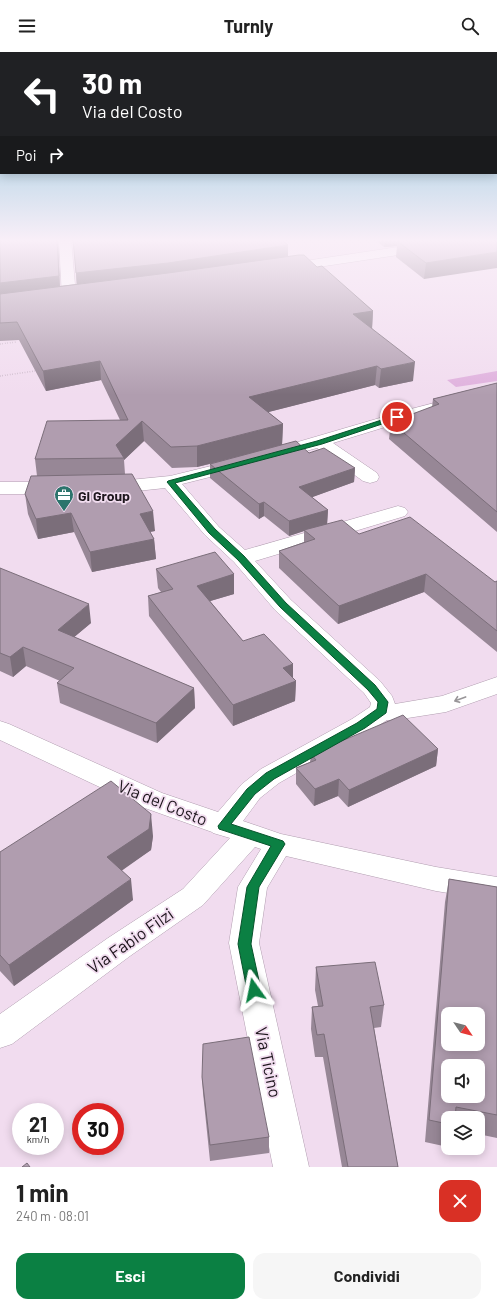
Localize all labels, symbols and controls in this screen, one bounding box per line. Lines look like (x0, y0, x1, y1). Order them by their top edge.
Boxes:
icon: menu (16, 15, 38, 37)
text: Turnly (224, 15, 273, 37)
icon: search (459, 15, 481, 37)
text: 30 m (82, 66, 142, 100)
icon: left (16, 68, 68, 120)
text: Via del Costo (82, 100, 183, 122)
icon: right (45, 144, 67, 166)
text: Poi (16, 146, 37, 164)
pin (380, 400, 414, 434)
icon: arrive (386, 406, 408, 428)
office icon: Gi Group (53, 484, 75, 512)
place label: Gi Group (78, 487, 130, 504)
one-way arrow (455, 695, 467, 703)
street label: Via del Costo (115, 775, 211, 829)
street label: Via Fabio Filzi (83, 903, 177, 977)
position arrow (233, 969, 275, 1011)
north arrow (441, 1007, 485, 1051)
map controls (441, 1007, 485, 1155)
street label: Via Ticino (252, 1025, 286, 1099)
button: sound (441, 1059, 485, 1103)
speed limit sign: 30 (72, 1103, 124, 1155)
button: layers (441, 1111, 485, 1155)
text: 21 (29, 1112, 47, 1136)
text: km/h (27, 1133, 49, 1145)
text: 1 min (16, 1178, 69, 1207)
button: close (439, 1180, 481, 1222)
text: 240 m · 08:01 (16, 1208, 89, 1224)
button: Esci (16, 1253, 245, 1299)
button: Condividi (253, 1253, 481, 1299)

